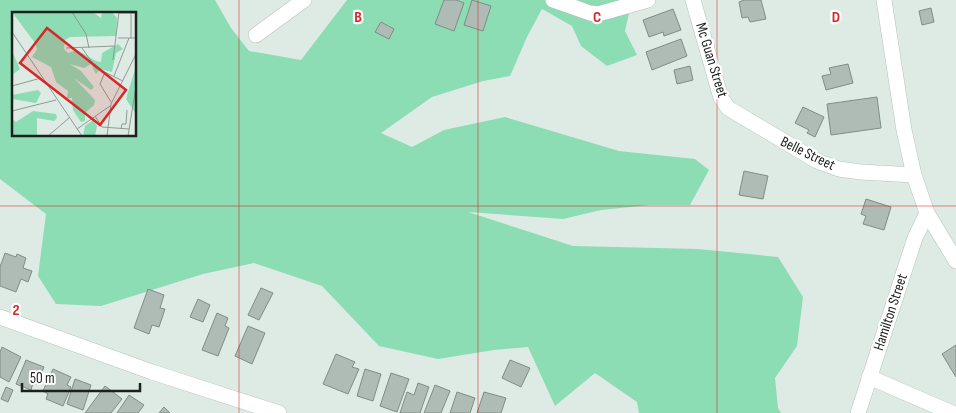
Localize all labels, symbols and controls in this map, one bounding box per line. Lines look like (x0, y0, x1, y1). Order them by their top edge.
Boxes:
text: B (354, 8, 362, 27)
text: C (593, 8, 601, 27)
text: D (832, 8, 840, 27)
inset map (12, 12, 136, 136)
street label: Mc Guan Street (691, 20, 732, 100)
street label: Belle Street (777, 132, 839, 175)
street label: Hamilton Street (869, 271, 912, 353)
text: 2 (12, 301, 20, 320)
scale bar (22, 360, 140, 392)
text: 50 m (30, 369, 55, 388)

